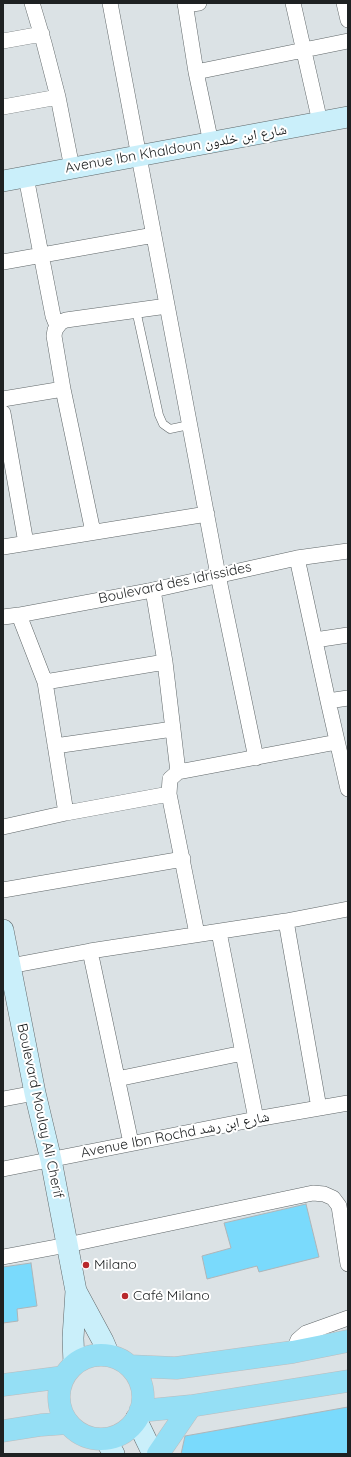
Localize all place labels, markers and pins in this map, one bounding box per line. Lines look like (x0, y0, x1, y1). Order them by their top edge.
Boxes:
place label: Milano (94, 1257, 137, 1273)
marker: Milano (81, 1260, 91, 1270)
place label: Café Milano (133, 1288, 210, 1304)
marker: Café Milano (120, 1291, 130, 1301)

